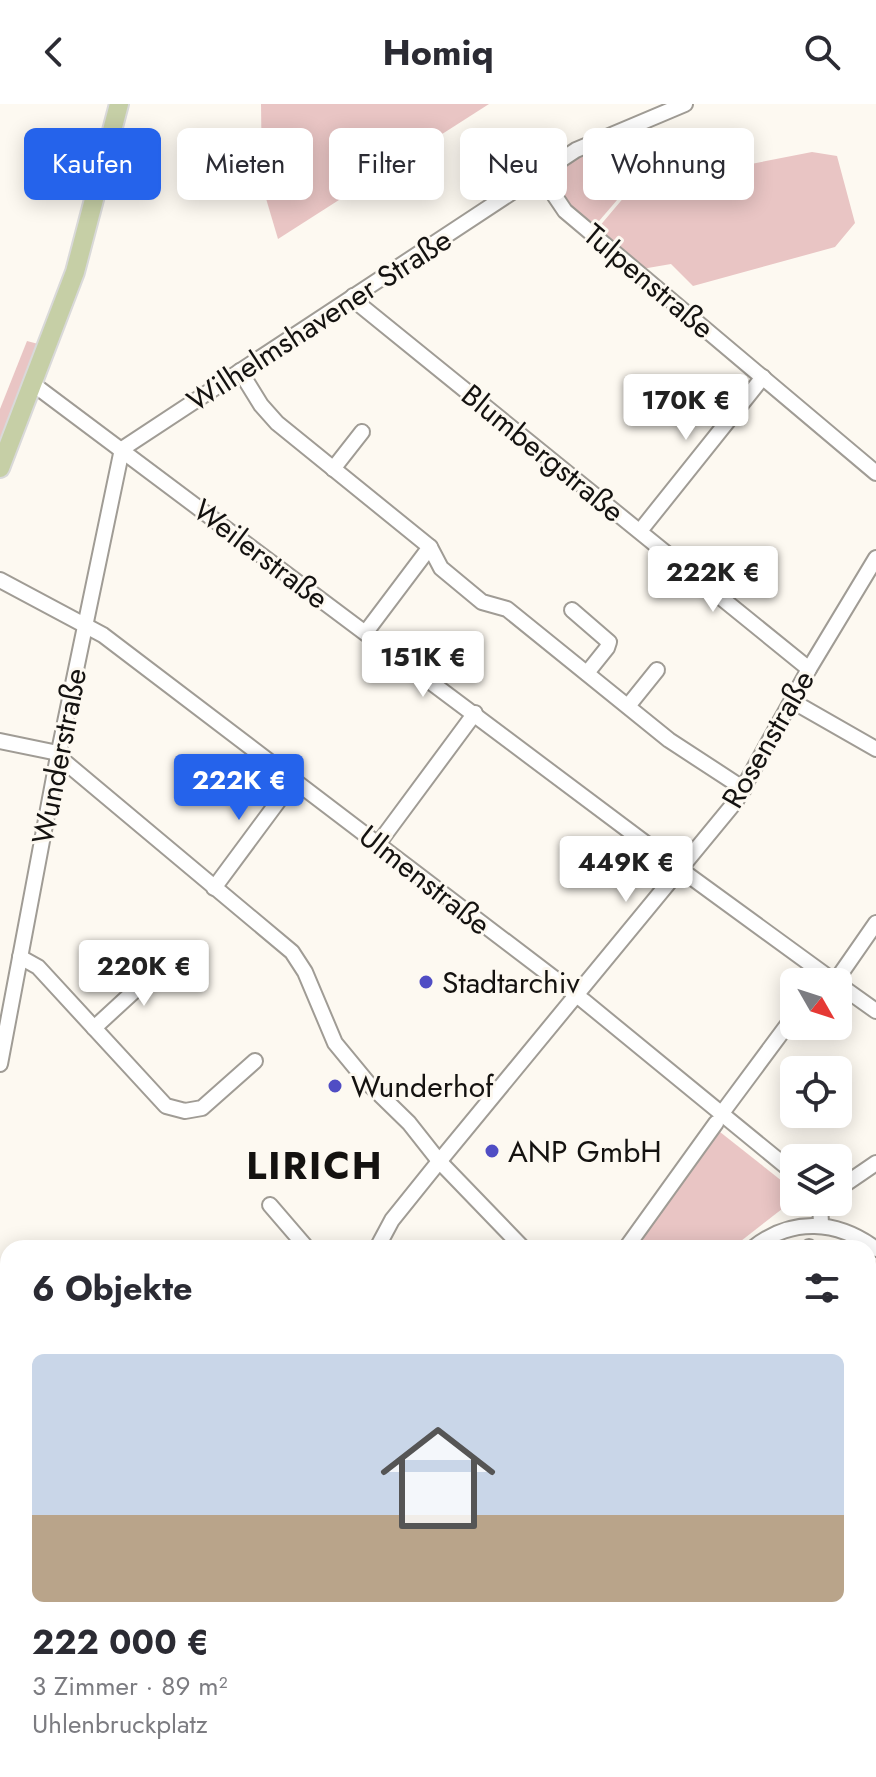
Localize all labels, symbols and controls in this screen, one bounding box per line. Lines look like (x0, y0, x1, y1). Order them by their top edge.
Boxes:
text: Homiq (382, 26, 494, 78)
icon: back (32, 30, 76, 74)
icon: search (800, 30, 844, 74)
chip: Kaufen (24, 128, 161, 200)
chip: Mieten (177, 128, 313, 200)
chip: Filter (329, 128, 444, 200)
chip: Neu (460, 128, 567, 200)
chip: Wohnung (583, 128, 754, 200)
street label: Tulpenstraße (574, 213, 724, 349)
street label: Wilhelmshavener Straße (178, 218, 460, 422)
street label: Blumbergstraße (452, 374, 634, 532)
pin: 170K € (621, 374, 751, 442)
text: 170K € (641, 381, 731, 419)
street label: Weilerstraße (184, 489, 338, 619)
pin: 222K € (648, 546, 778, 614)
text: 222K € (666, 553, 760, 591)
pin: 151K € (358, 631, 488, 699)
text: 151K € (380, 638, 466, 676)
street label: Rosenstraße (711, 662, 825, 816)
street label: Wunderstraße (21, 664, 97, 848)
pin: 222K € (174, 754, 304, 822)
text: 222K € (192, 761, 286, 799)
street label: Ulmenstraße (350, 815, 500, 945)
pin: 449K € (561, 836, 691, 904)
text: 449K € (578, 843, 674, 881)
pin: 220K € (79, 940, 209, 1008)
text: 220K € (97, 947, 191, 985)
place label: Stadtarchiv (442, 961, 581, 1004)
north arrow (780, 968, 852, 1040)
map controls (780, 968, 852, 1216)
marker: Stadtarchiv (417, 973, 435, 991)
button: locate (780, 1056, 852, 1128)
place label: Wunderhof (351, 1065, 495, 1108)
marker: Wunderhof (326, 1077, 344, 1095)
place label: ANP GmbH (508, 1130, 662, 1173)
district label: LIRICH (246, 1138, 384, 1193)
marker: ANP GmbH (483, 1142, 501, 1160)
button: layers (780, 1144, 852, 1216)
text: 6 Objekte (32, 1264, 192, 1313)
icon: filters (800, 1266, 844, 1310)
icon: home (366, 1406, 510, 1550)
text: 222 000 € (32, 1618, 209, 1667)
text: 3 Zimmer · 89 m² (32, 1667, 227, 1705)
text: Uhlenbruckplatz (32, 1705, 208, 1743)

